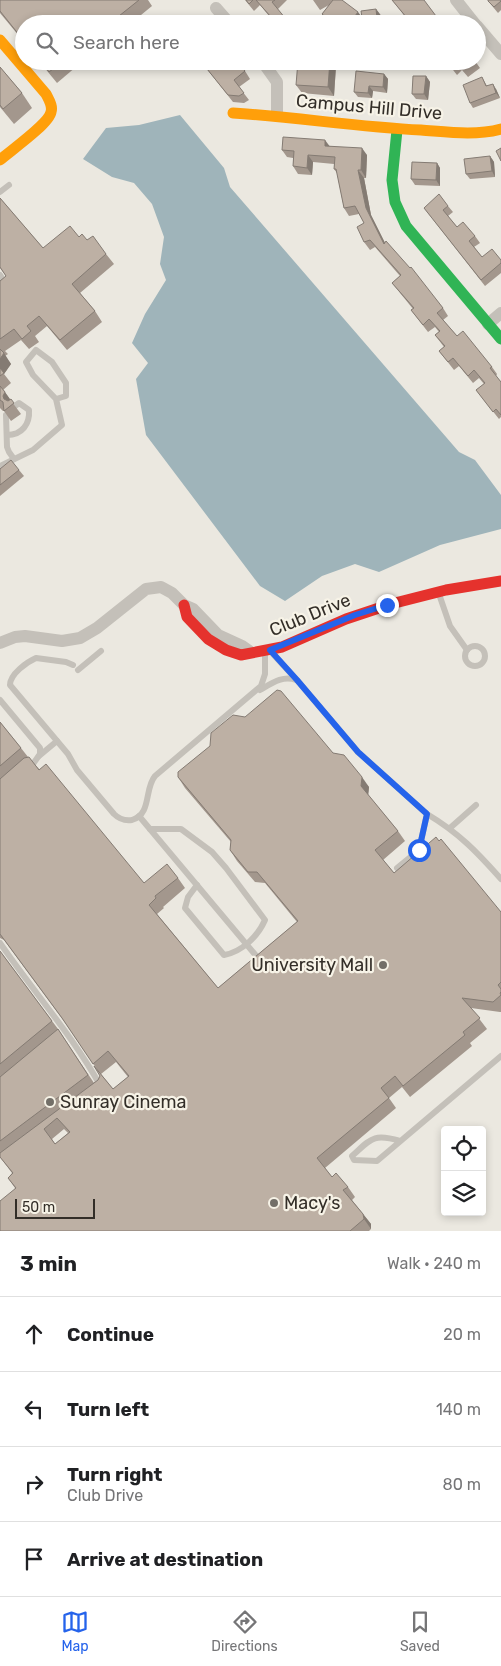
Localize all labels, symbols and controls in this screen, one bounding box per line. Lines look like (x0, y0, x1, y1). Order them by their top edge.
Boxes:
search box (15, 15, 486, 70)
icon: search (33, 29, 61, 57)
text: Search here (73, 31, 180, 54)
street label: Campus Hill Drive (295, 90, 443, 124)
street label: Club Drive (266, 589, 354, 641)
route end (376, 594, 399, 617)
route start (408, 839, 431, 862)
place label: University Mall (251, 954, 373, 976)
marker: University Mall (377, 959, 389, 971)
place label: Sunray Cinema (60, 1091, 187, 1113)
marker: Sunray Cinema (44, 1096, 56, 1108)
map controls (441, 1126, 486, 1216)
button: locate (441, 1126, 486, 1171)
button: layers (441, 1171, 486, 1216)
place label: Macy's (284, 1192, 341, 1214)
scale bar (15, 1196, 95, 1219)
marker: Macy's (268, 1197, 280, 1209)
text: 50 m (22, 1199, 55, 1216)
text: 3 min (20, 1251, 77, 1276)
text: Walk · 240 m (387, 1254, 481, 1273)
icon: ahead (20, 1320, 48, 1348)
text: Continue (67, 1323, 154, 1346)
text: 20 m (443, 1325, 481, 1344)
icon: left (20, 1395, 48, 1423)
text: Turn left (67, 1398, 149, 1421)
text: 140 m (436, 1400, 481, 1419)
text: Turn right (67, 1463, 162, 1486)
icon: right (20, 1470, 48, 1498)
text: 80 m (443, 1475, 481, 1494)
text: Club Drive (67, 1486, 143, 1505)
icon: arrive (20, 1545, 48, 1573)
text: Arrive at destination (67, 1548, 263, 1571)
tab: Map (61, 1608, 89, 1655)
tab: Directions (211, 1608, 278, 1655)
tab: Saved (400, 1608, 440, 1655)

